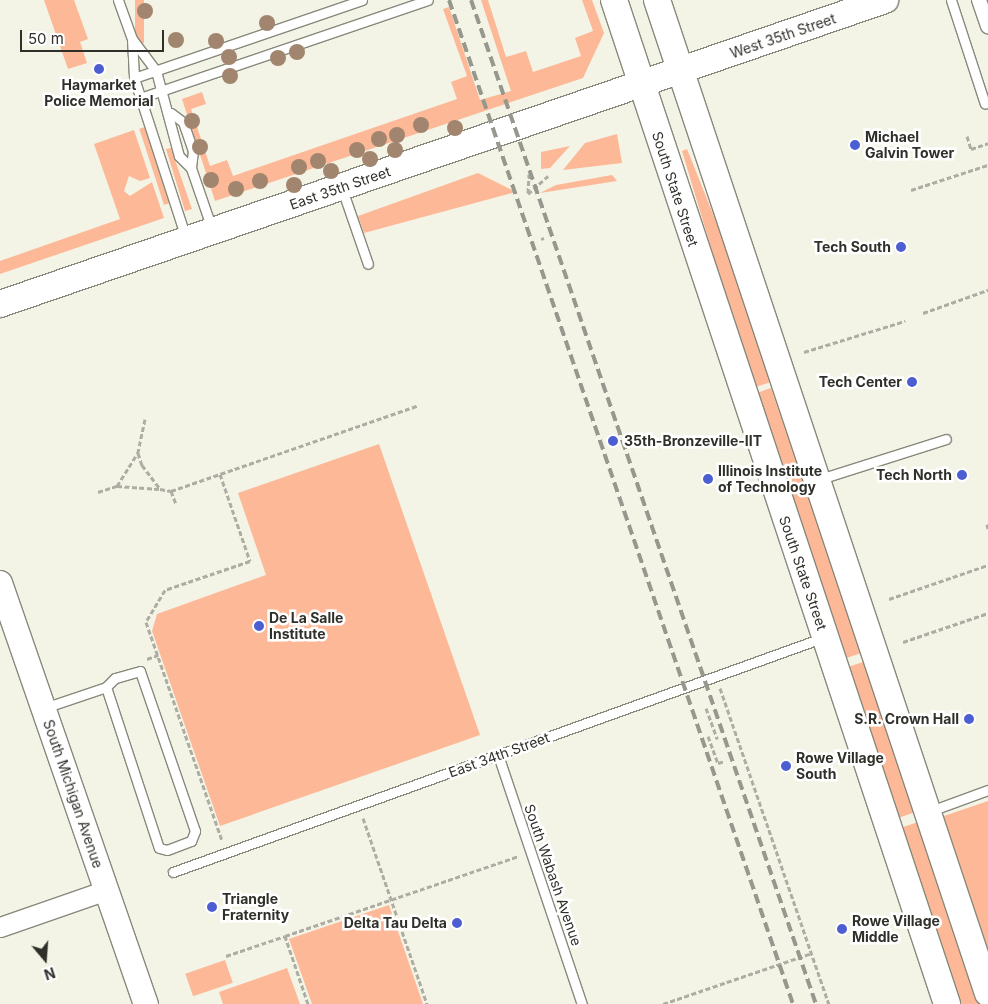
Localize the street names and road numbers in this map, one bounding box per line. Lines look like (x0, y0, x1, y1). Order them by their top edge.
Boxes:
street label: West 35th Street (728, 10, 838, 62)
street label: South State Street (648, 129, 702, 249)
street label: East 35th Street (287, 163, 393, 213)
street label: South State Street (776, 514, 830, 632)
street label: South Michigan Avenue (40, 718, 106, 870)
street label: East 34th Street (446, 729, 552, 781)
street label: South Wabash Avenue (521, 802, 585, 948)

